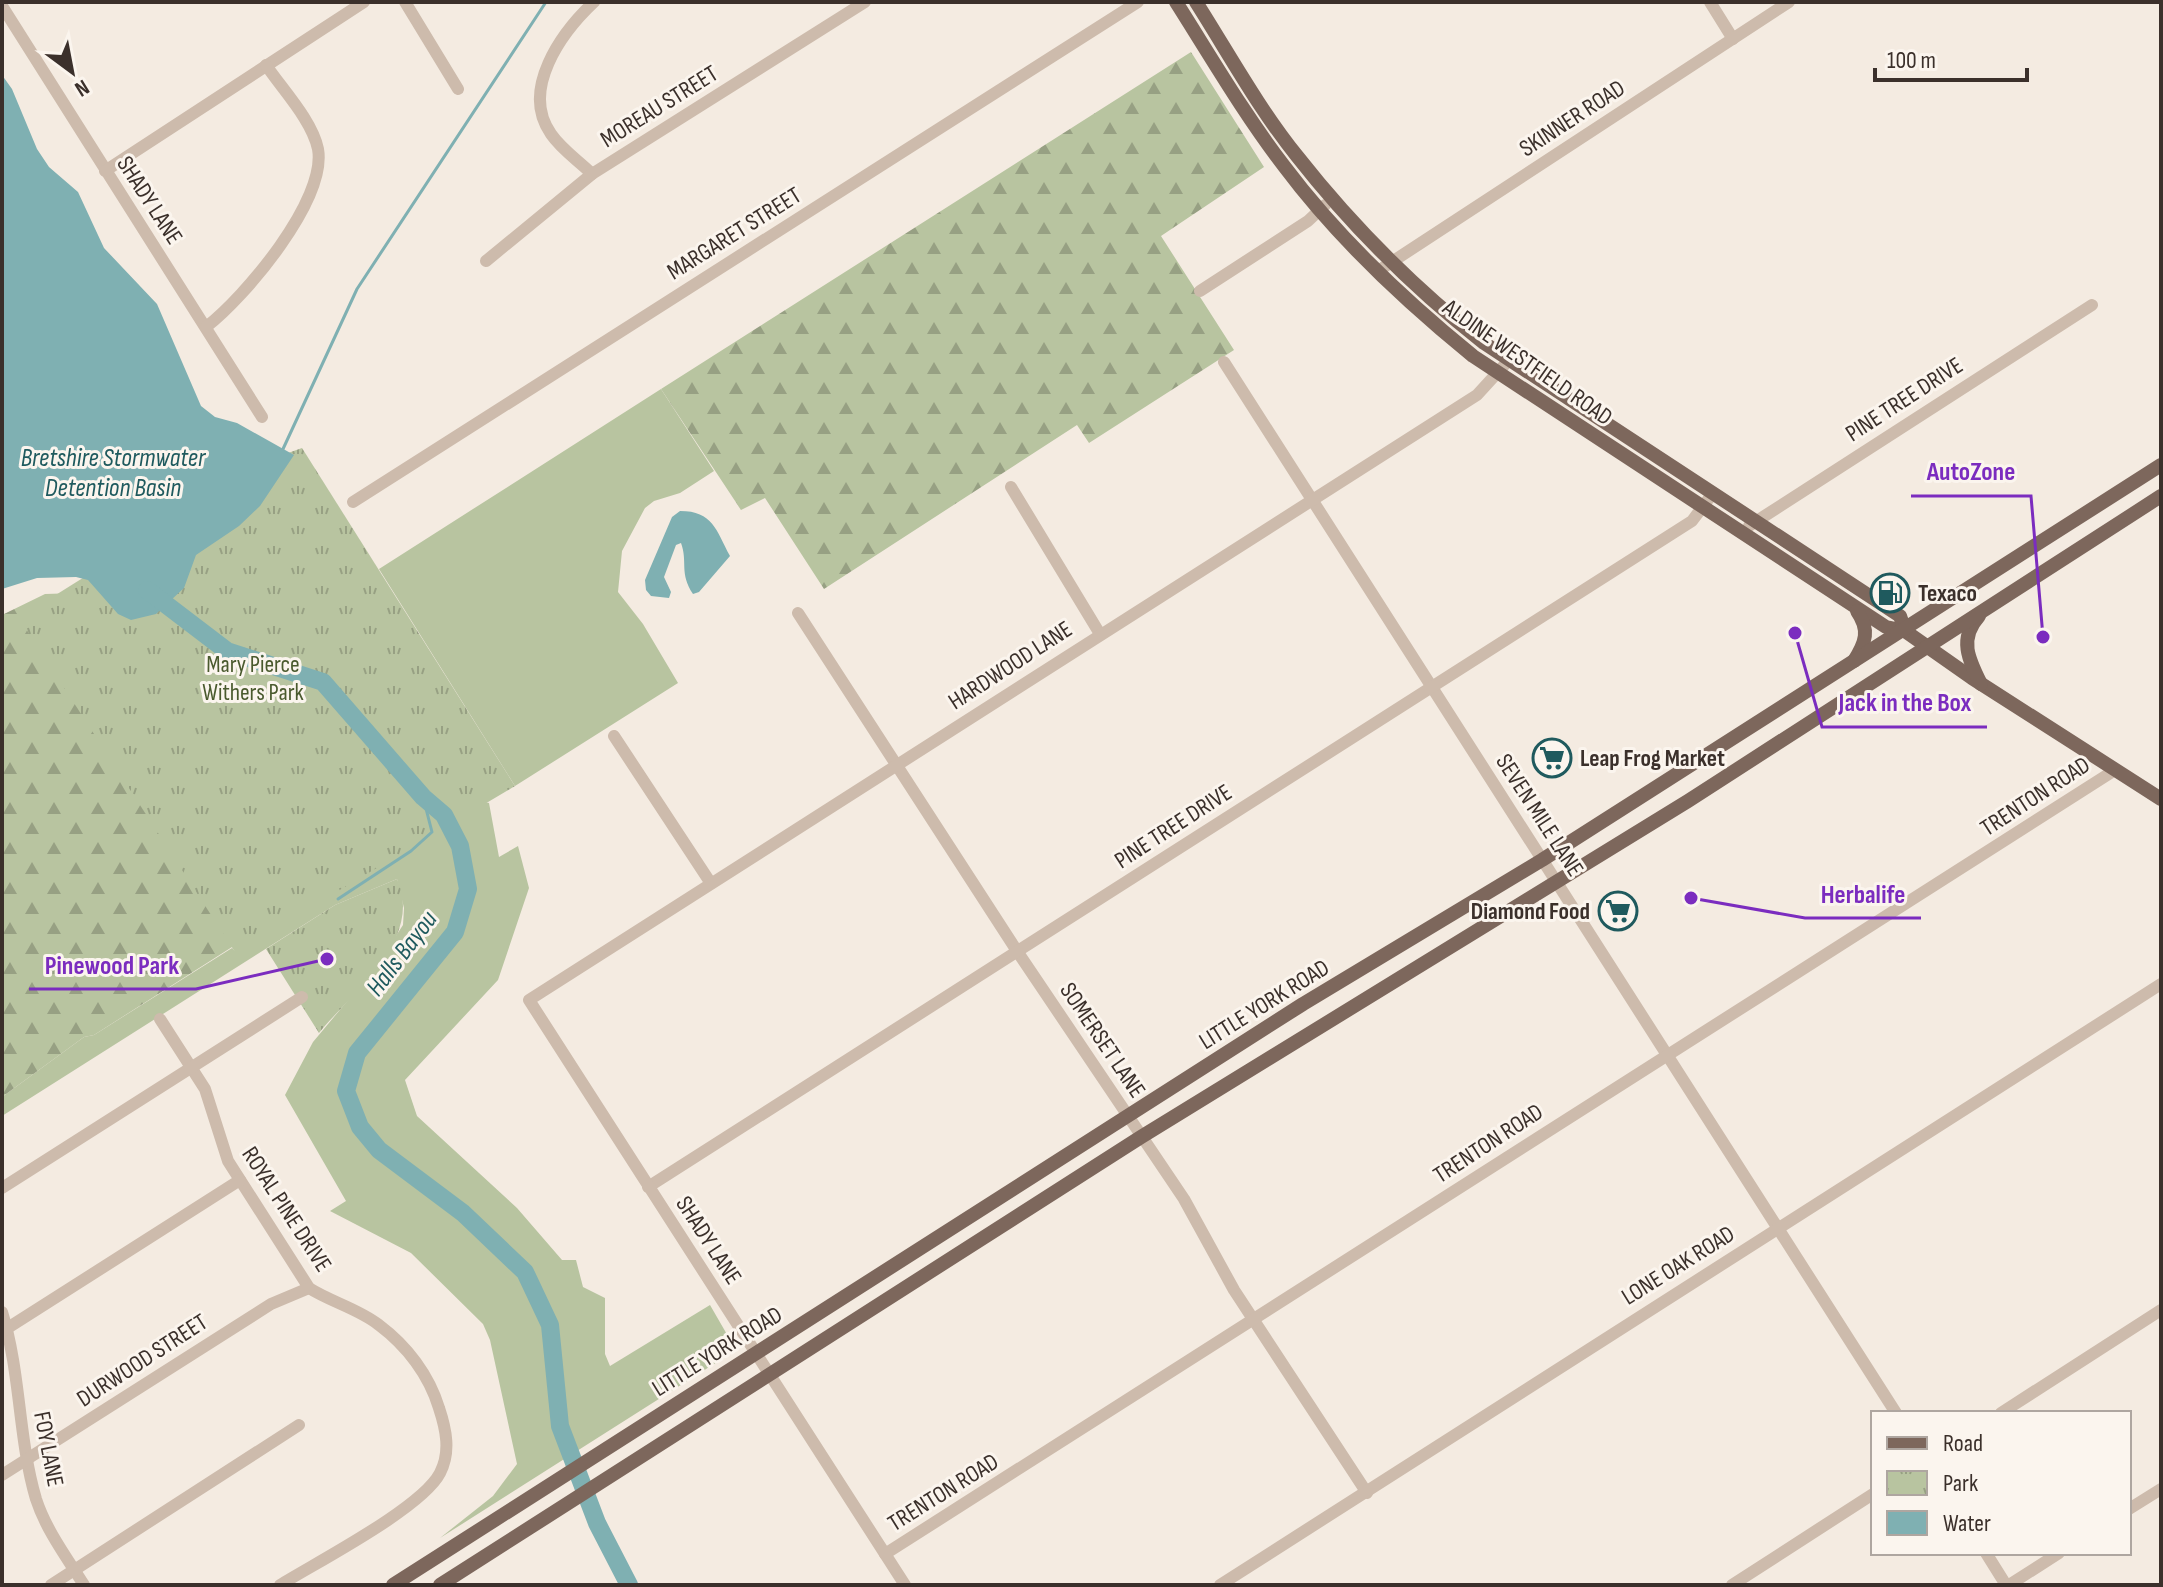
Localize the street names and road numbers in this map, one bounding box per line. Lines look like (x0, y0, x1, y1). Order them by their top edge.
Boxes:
street label: MOREAU STREET (595, 59, 724, 154)
street label: SKINNER ROAD (1514, 74, 1630, 163)
street label: SHADY LANE (110, 151, 189, 250)
street label: MARGARET STREET (662, 181, 807, 286)
street label: ALDINE WESTFIELD ROAD (1436, 292, 1618, 432)
street label: PINE TREE DRIVE (1840, 351, 1968, 448)
street label: HARDWOOD LANE (943, 615, 1077, 716)
street label: SEVEN MILE LANE (1489, 749, 1590, 882)
street label: TRENTON ROAD (1975, 750, 2096, 843)
street label: PINE TREE DRIVE (1109, 778, 1237, 875)
street label: LITTLE YORK ROAD (1194, 953, 1335, 1056)
street label: SOMERSET LANE (1054, 977, 1152, 1103)
street label: TRENTON ROAD (1428, 1097, 1549, 1190)
street label: ROYAL PINE DRIVE (235, 1141, 338, 1277)
street label: SHADY LANE (669, 1191, 748, 1290)
street label: LONE OAK ROAD (1616, 1219, 1740, 1312)
street label: LITTLE YORK ROAD (647, 1300, 788, 1403)
street label: DURWOOD STREET (72, 1307, 213, 1413)
street label: FOY LANE (27, 1409, 70, 1489)
street label: TRENTON ROAD (883, 1447, 1004, 1538)

